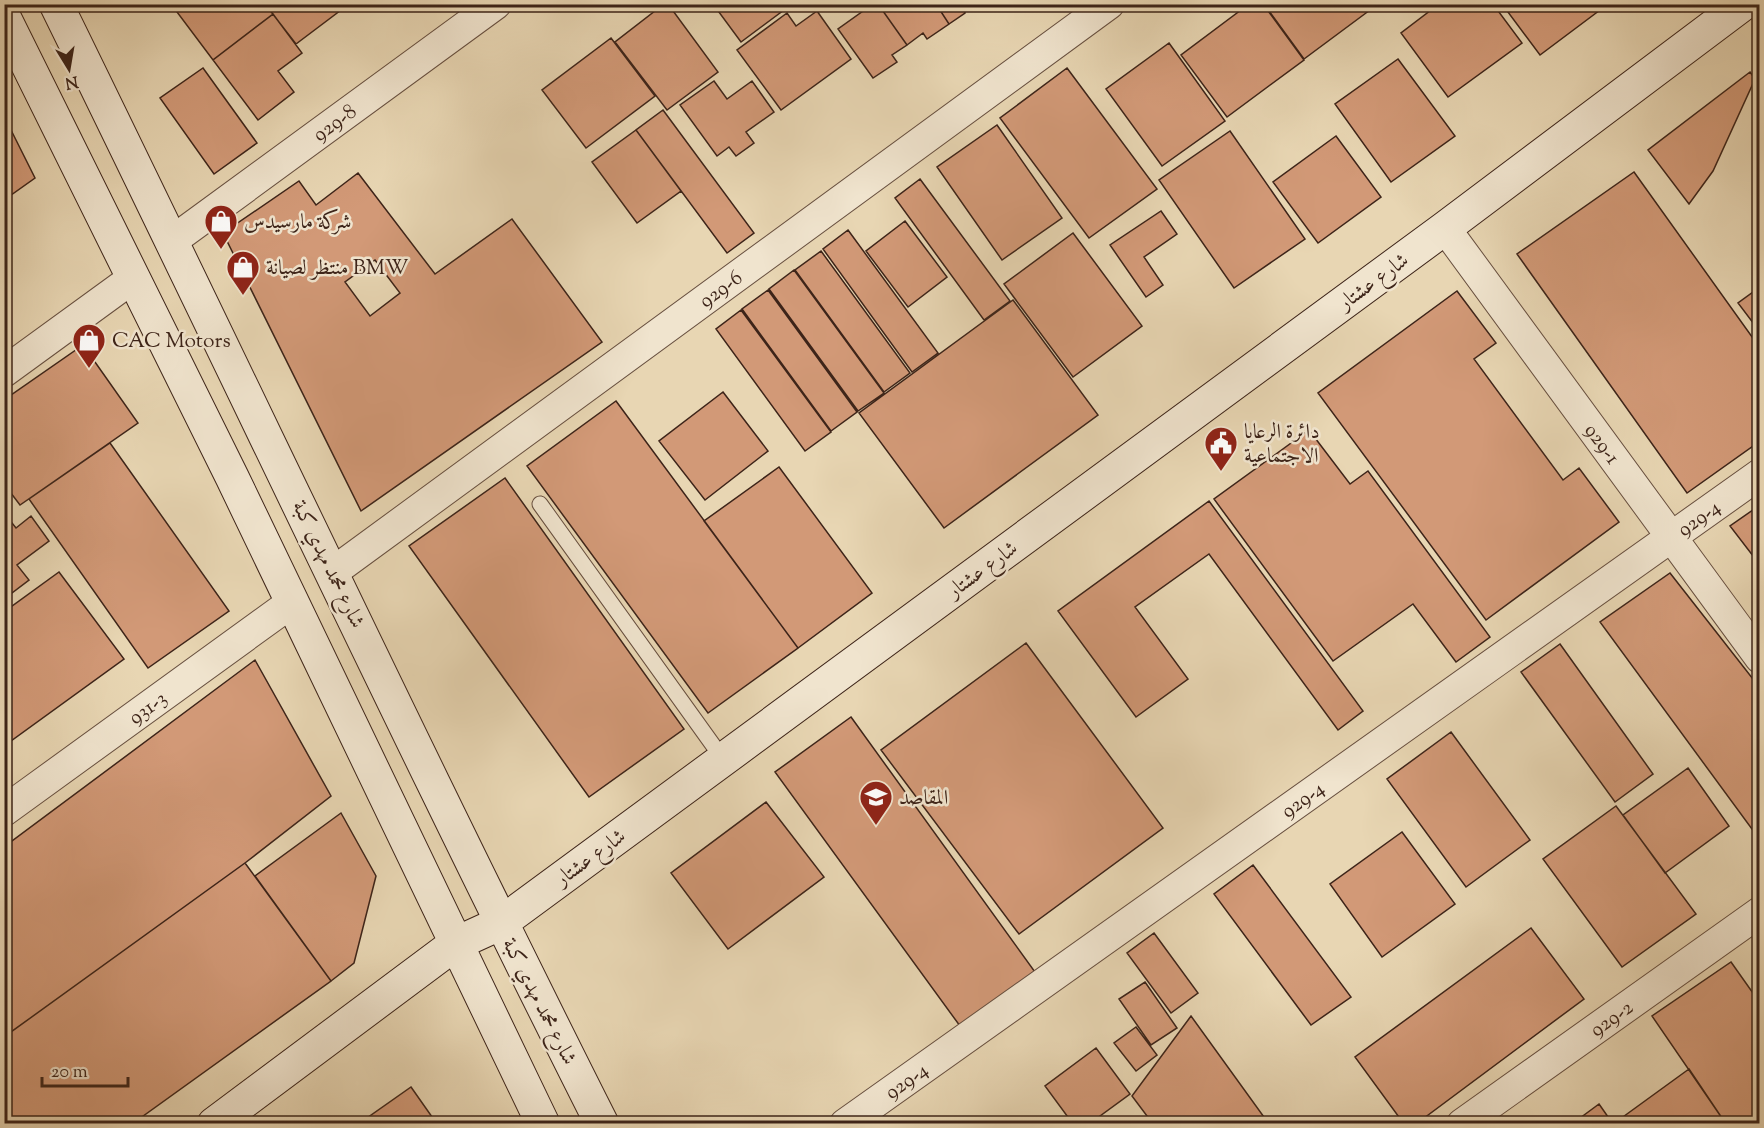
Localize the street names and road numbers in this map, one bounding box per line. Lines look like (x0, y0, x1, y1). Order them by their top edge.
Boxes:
street label: 929-8 (307, 98, 364, 150)
street label: شارع عشتار (1331, 247, 1416, 321)
street label: 929-6 (693, 264, 750, 316)
street label: 929-1 (1576, 418, 1626, 471)
street label: 929-4 (1672, 493, 1728, 545)
street label: شارع محمد مهدي كبة (282, 496, 371, 634)
street label: شارع عشتار (940, 535, 1025, 609)
street label: 931-3 (123, 684, 174, 733)
street label: 929-4 (1276, 775, 1331, 827)
street label: شارع عشتار (548, 823, 633, 897)
street label: شارع محمد مهدي كبة (492, 933, 583, 1071)
street label: 929-2 (1584, 994, 1640, 1045)
street label: 929-4 (879, 1056, 935, 1108)

